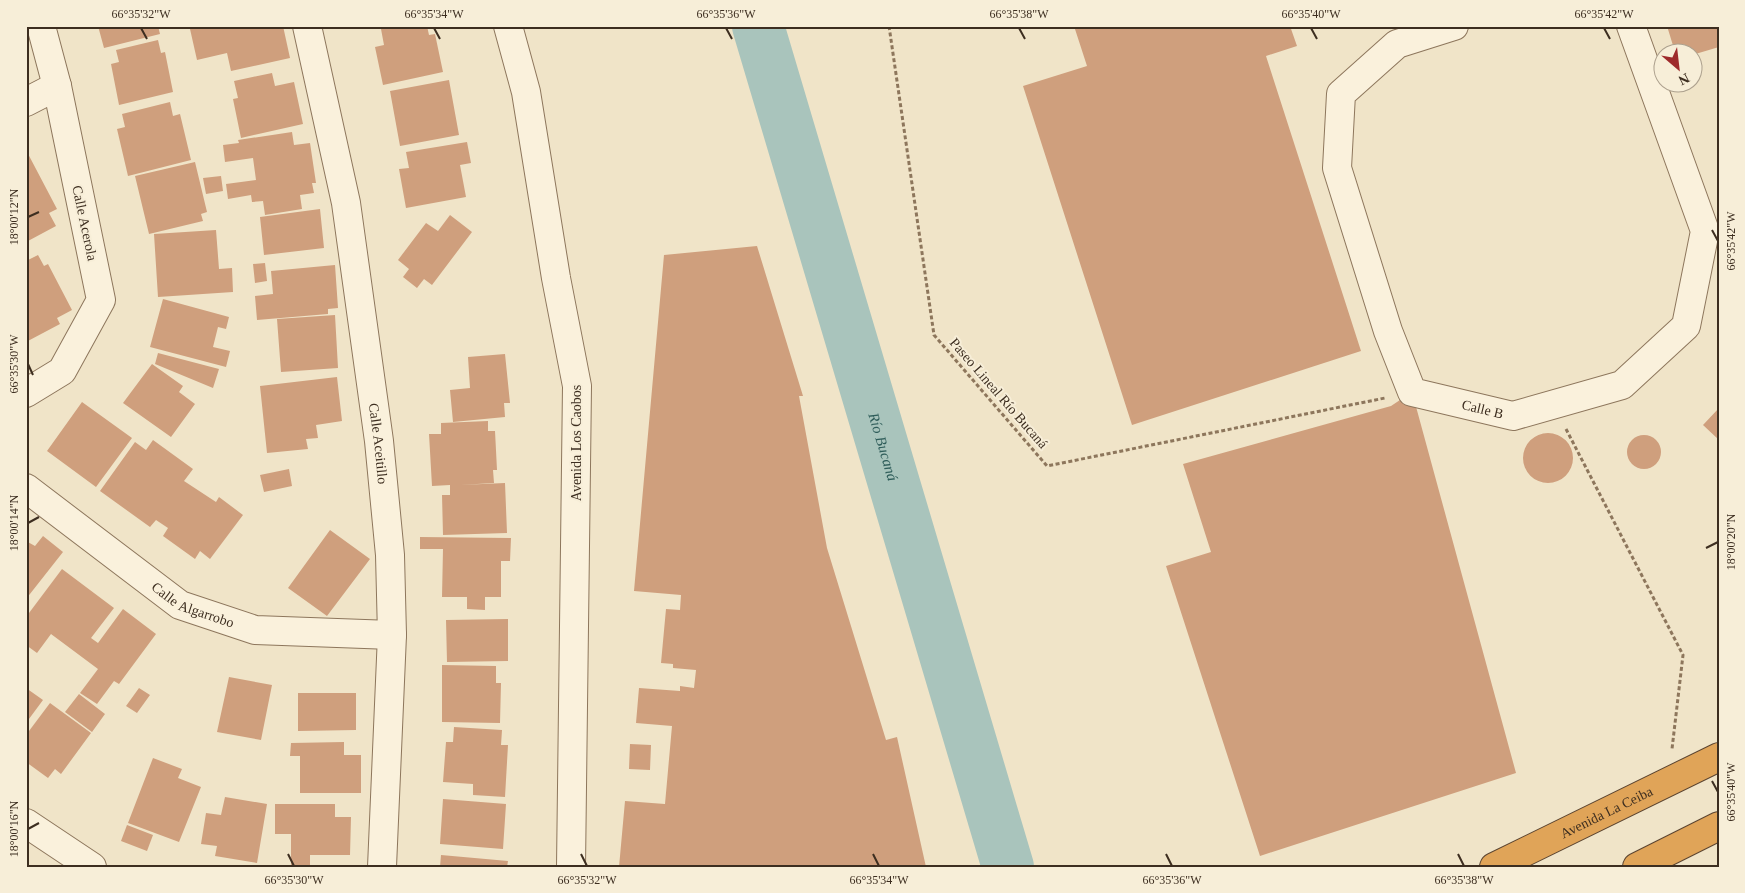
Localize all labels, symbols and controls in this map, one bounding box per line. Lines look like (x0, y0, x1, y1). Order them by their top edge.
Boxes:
text: 66°35'32"W (111, 7, 171, 21)
text: 66°35'34"W (404, 7, 464, 21)
text: 66°35'36"W (696, 7, 756, 21)
text: 66°35'38"W (989, 7, 1049, 21)
text: 66°35'40"W (1281, 7, 1341, 21)
text: 66°35'42"W (1574, 7, 1634, 21)
north arrow (1652, 42, 1702, 92)
text: N (1676, 70, 1692, 88)
street label: Calle Acerola (69, 184, 100, 263)
text: 18°00'12"N (7, 188, 21, 245)
text: 66°35'42"W (1724, 211, 1738, 271)
text: 66°35'30"W (7, 334, 21, 394)
street label: Paseo Lineal Río Bucaná (947, 335, 1051, 452)
street label: Avenida Los Caobos (569, 385, 584, 501)
street label: Calle B (1460, 397, 1505, 421)
street label: Calle Aceitillo (366, 402, 390, 485)
water label: Río Bucaná (865, 410, 901, 483)
text: 18°00'14"N (7, 494, 21, 551)
text: 18°00'20"N (1724, 513, 1738, 570)
street label: Calle Algarrobo (149, 579, 236, 630)
text: 66°35'40"W (1724, 762, 1738, 822)
street label: Avenida La Ceiba (1558, 783, 1656, 841)
text: 18°00'16"N (7, 800, 21, 857)
text: 66°35'30"W (264, 873, 324, 887)
text: 66°35'32"W (557, 873, 617, 887)
text: 66°35'34"W (849, 873, 909, 887)
text: 66°35'36"W (1142, 873, 1202, 887)
text: 66°35'38"W (1434, 873, 1494, 887)

